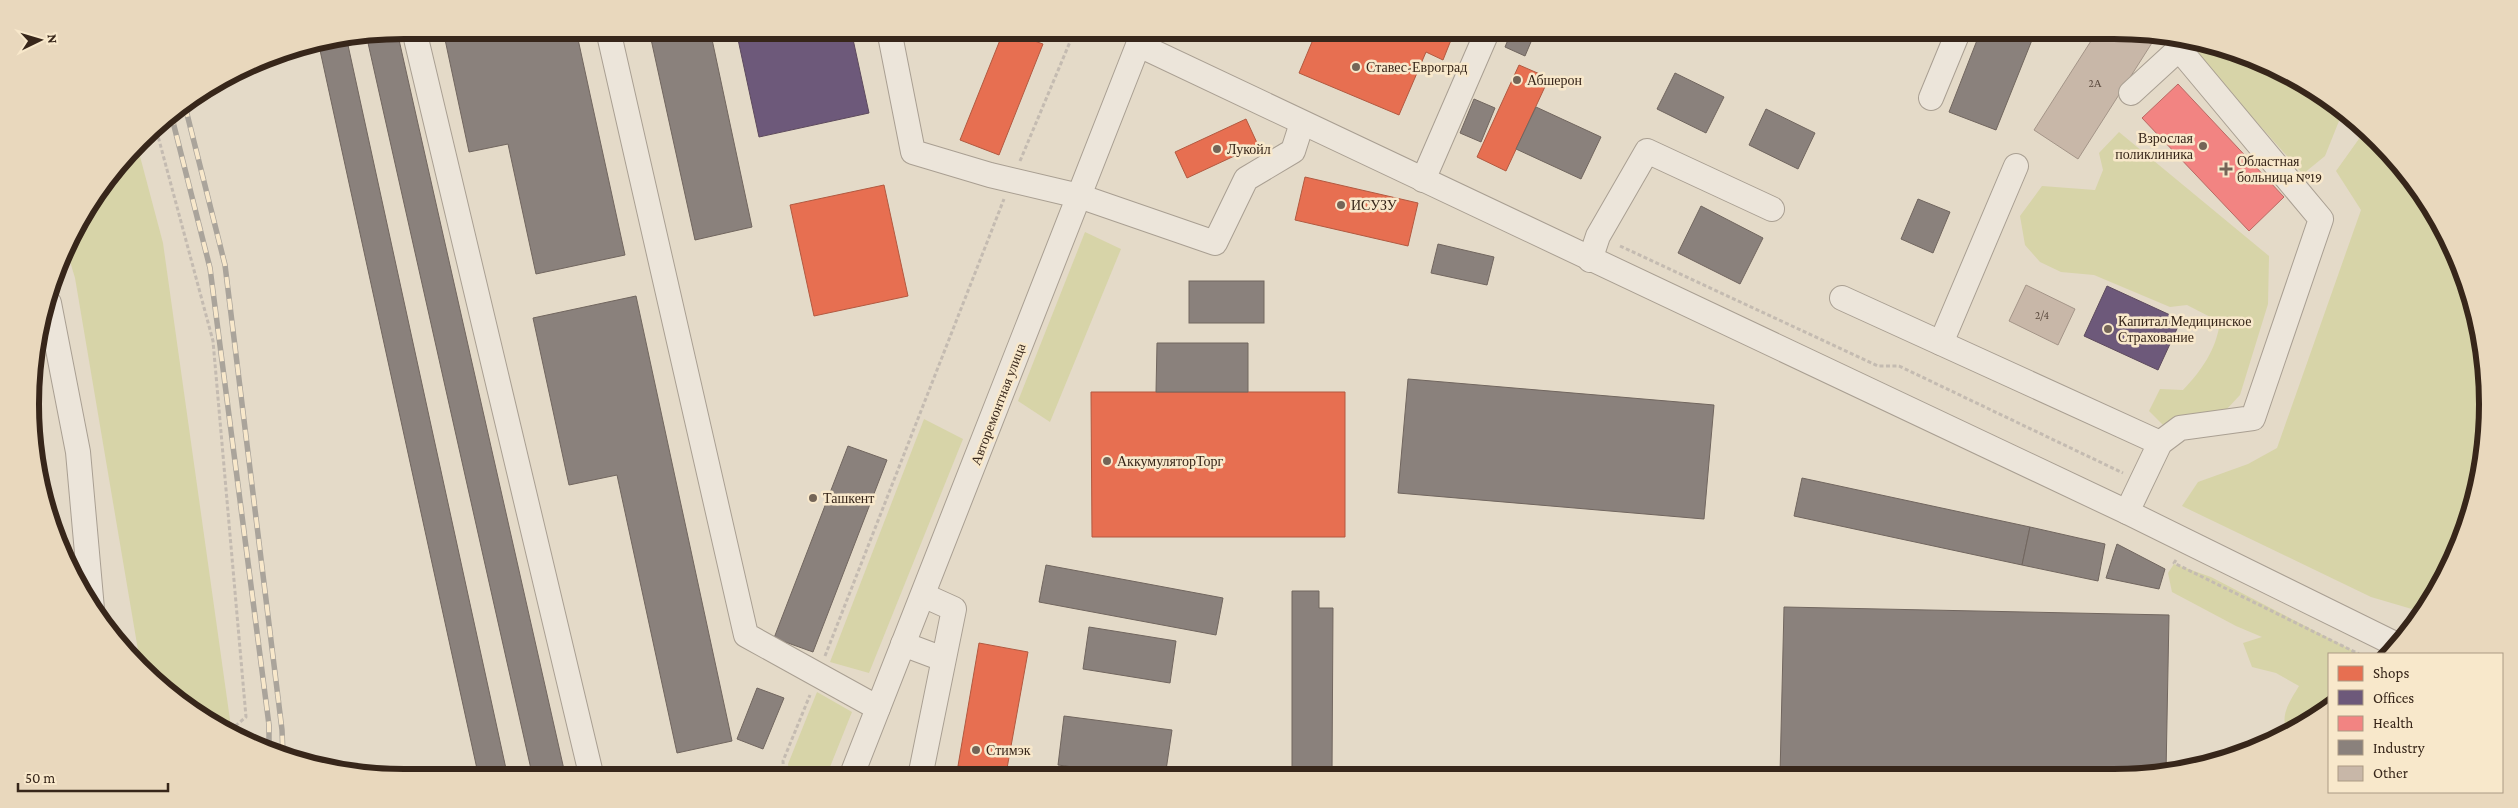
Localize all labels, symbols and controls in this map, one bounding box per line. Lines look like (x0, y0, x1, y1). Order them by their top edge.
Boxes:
north arrow (15, 15, 65, 65)
text: N (45, 33, 61, 45)
place label: Ставес-Евроград (1366, 59, 1467, 75)
marker: Ставес-Евроград (1350, 61, 1362, 73)
place label: Абшерон (1527, 72, 1583, 88)
marker: Абшерон (1511, 74, 1523, 86)
house number: 2А (2088, 77, 2102, 89)
place label: Взрослая поликлиника (2115, 130, 2194, 162)
marker: Взрослая поликлиника (2197, 140, 2209, 152)
place label: Лукойл (1227, 141, 1271, 157)
marker: Лукойл (1211, 143, 1223, 155)
place label: Областная больница №19 (2237, 153, 2322, 185)
marker: Областная больница №19 (2219, 162, 2233, 176)
place label: ИСУЗУ (1351, 197, 1397, 213)
marker: ИСУЗУ (1335, 199, 1347, 211)
house number: 2/4 (2035, 309, 2049, 321)
place label: Капитал Медицинское Страхование (2118, 313, 2251, 345)
marker: Капитал Медицинское Страхование (2102, 323, 2114, 335)
street label: Авторемонтная улица (967, 340, 1029, 467)
place label: АккумуляторТорг (1117, 453, 1223, 469)
marker: АккумуляторТорг (1101, 455, 1113, 467)
place label: Ташкент (823, 490, 874, 506)
marker: Ташкент (807, 492, 819, 504)
legend (2328, 653, 2503, 793)
text: Shops (2373, 665, 2409, 682)
text: Offices (2373, 690, 2414, 706)
text: Health (2373, 715, 2413, 731)
text: Industry (2373, 740, 2425, 757)
place label: Стимэк (986, 742, 1031, 758)
marker: Стимэк (970, 744, 982, 756)
scale bar (18, 760, 168, 792)
text: Other (2373, 765, 2409, 781)
text: 50 m (25, 770, 55, 786)

